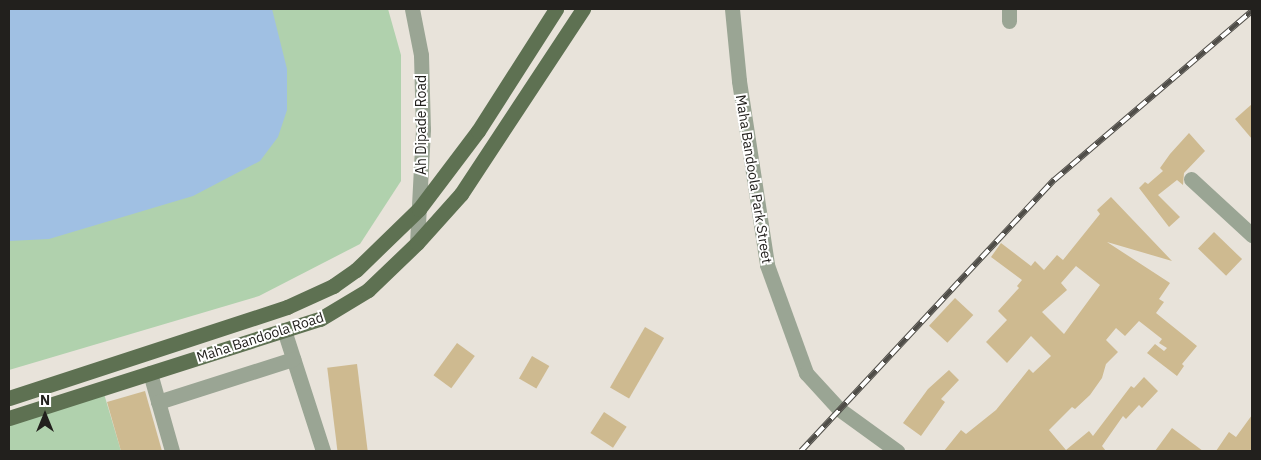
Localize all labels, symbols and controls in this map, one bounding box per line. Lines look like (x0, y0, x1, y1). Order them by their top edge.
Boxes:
street label: Ah Dipade Road (413, 75, 429, 175)
street label: Maha Bandoola Park Street (732, 93, 776, 265)
street label: Maha Bandoola Road (194, 309, 326, 365)
north arrow (20, 390, 70, 440)
text: N (40, 391, 50, 409)

